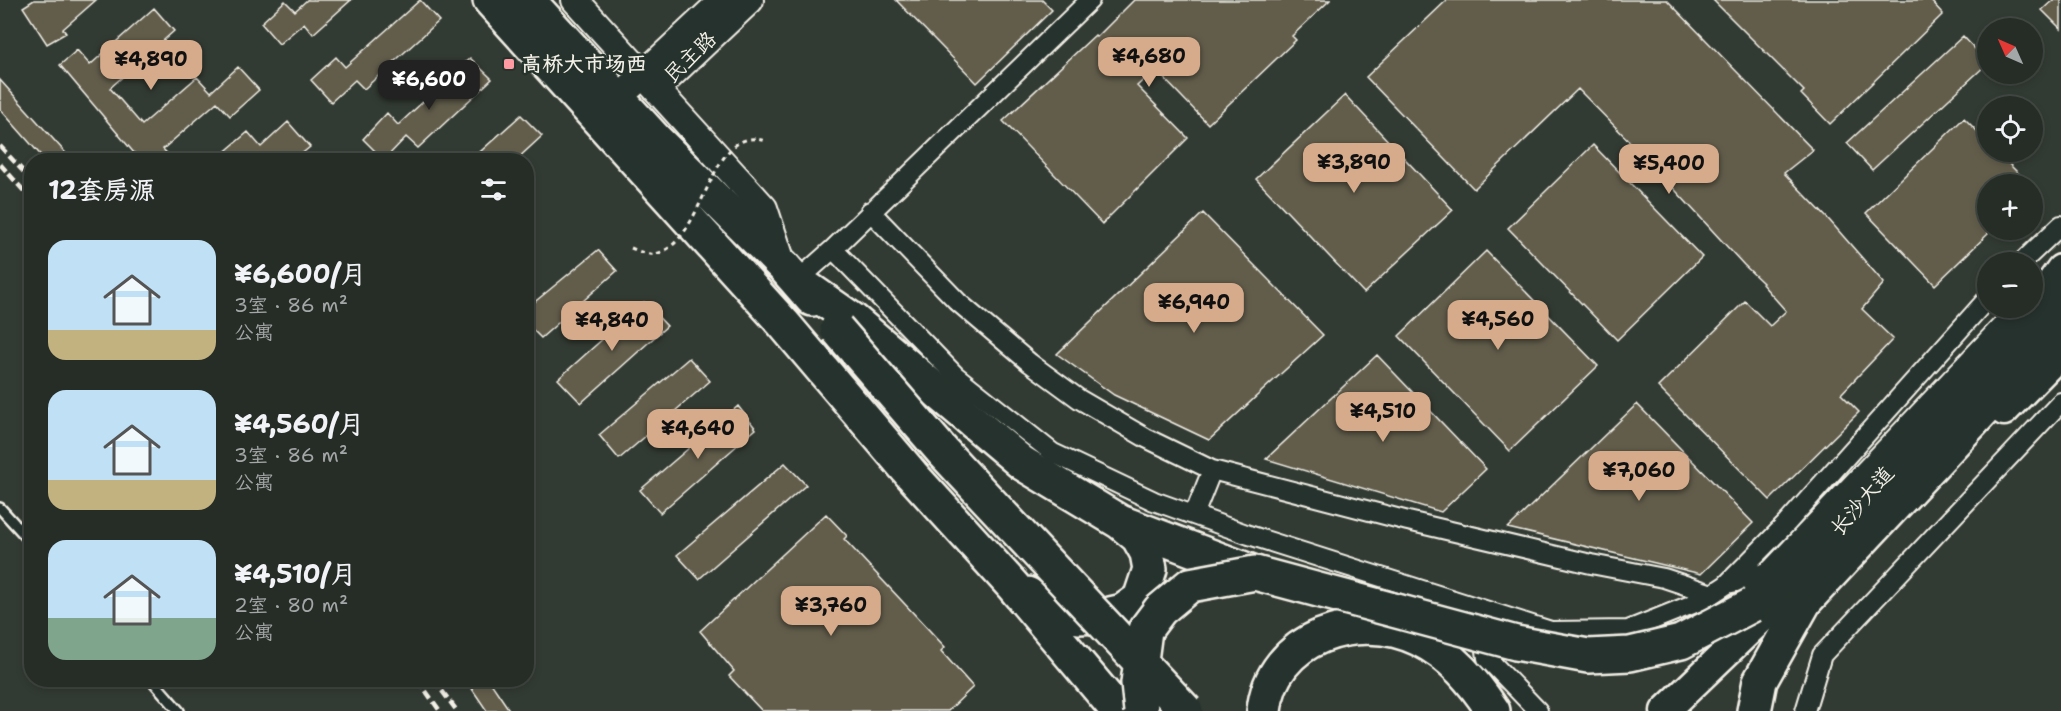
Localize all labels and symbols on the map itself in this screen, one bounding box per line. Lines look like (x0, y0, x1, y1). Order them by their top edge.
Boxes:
north arrow (1977, 18, 2043, 84)
street label: 民主路 (658, 25, 722, 89)
pin: ¥4,680 (1100, 37, 1198, 88)
pin: ¥4,890 (102, 40, 200, 91)
place label: 高桥大市场西 (521, 50, 647, 78)
marker: 高桥大市场西 (502, 57, 516, 71)
pin: ¥6,600 (380, 60, 478, 111)
pin: ¥3,890 (1305, 143, 1403, 194)
pin: ¥5,400 (1620, 144, 1718, 195)
pin: ¥6,940 (1145, 283, 1243, 334)
pin: ¥4,560 (1449, 300, 1547, 351)
pin: ¥4,840 (563, 301, 661, 352)
pin: ¥4,510 (1334, 392, 1432, 443)
pin: ¥4,640 (649, 409, 747, 460)
pin: ¥7,060 (1590, 451, 1688, 502)
street label: 长沙大道 (1824, 460, 1900, 542)
pin: ¥3,760 (782, 586, 880, 637)

